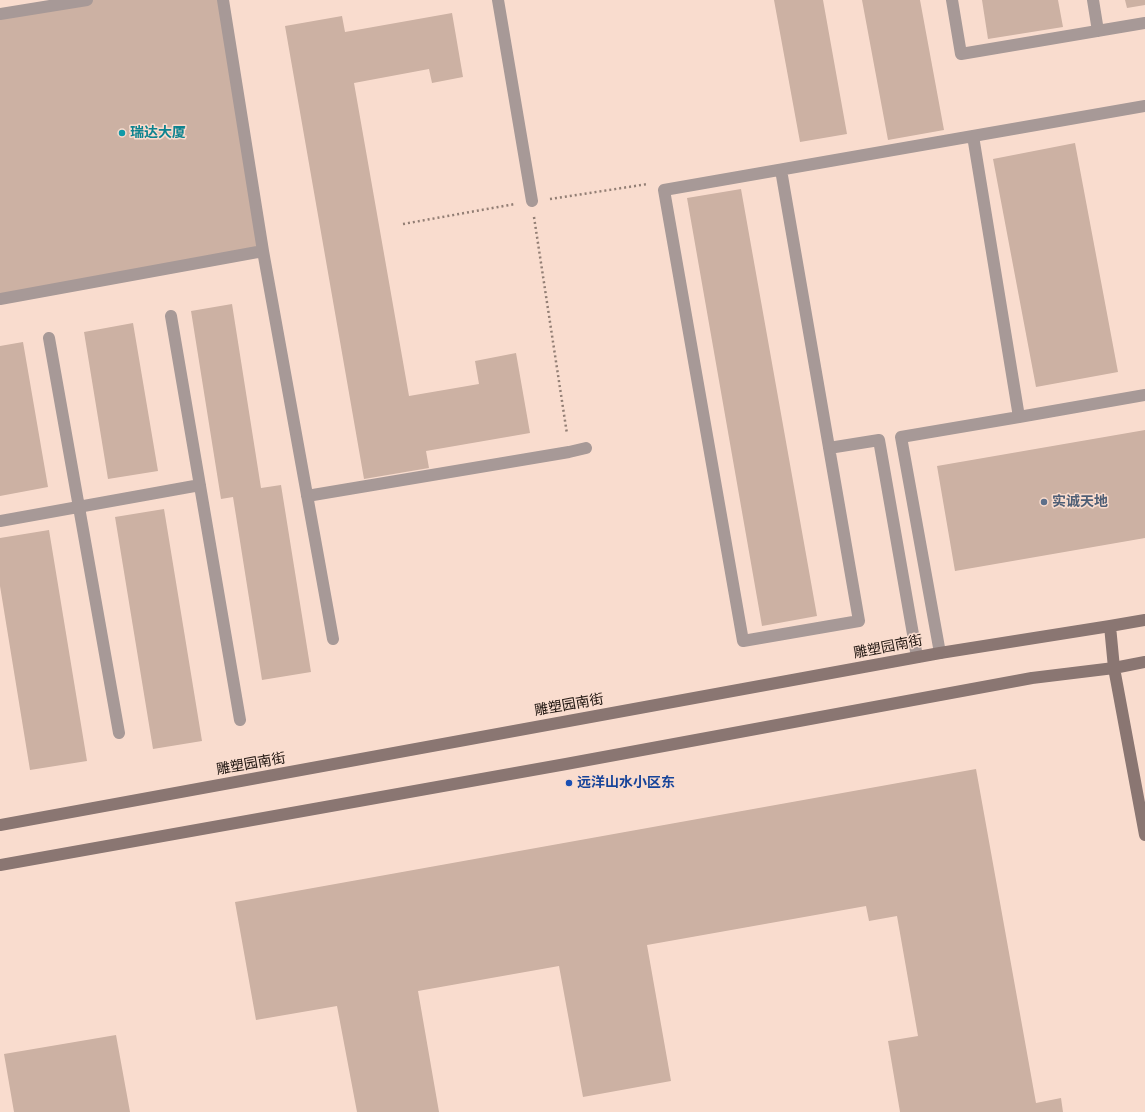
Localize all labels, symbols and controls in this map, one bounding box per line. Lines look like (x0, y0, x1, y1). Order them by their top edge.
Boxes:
place label: 瑞达大厦 (130, 125, 186, 141)
marker: 瑞达大厦 (117, 128, 127, 138)
place label: 实诚天地 (1052, 494, 1108, 510)
marker: 实诚天地 (1039, 497, 1049, 507)
street label: 雕塑园南街 (852, 632, 924, 662)
street label: 雕塑园南街 (533, 691, 605, 719)
street label: 雕塑园南街 (215, 750, 287, 778)
place label: 远洋山水小区东 (577, 775, 675, 791)
marker: 远洋山水小区东 (564, 778, 574, 788)

